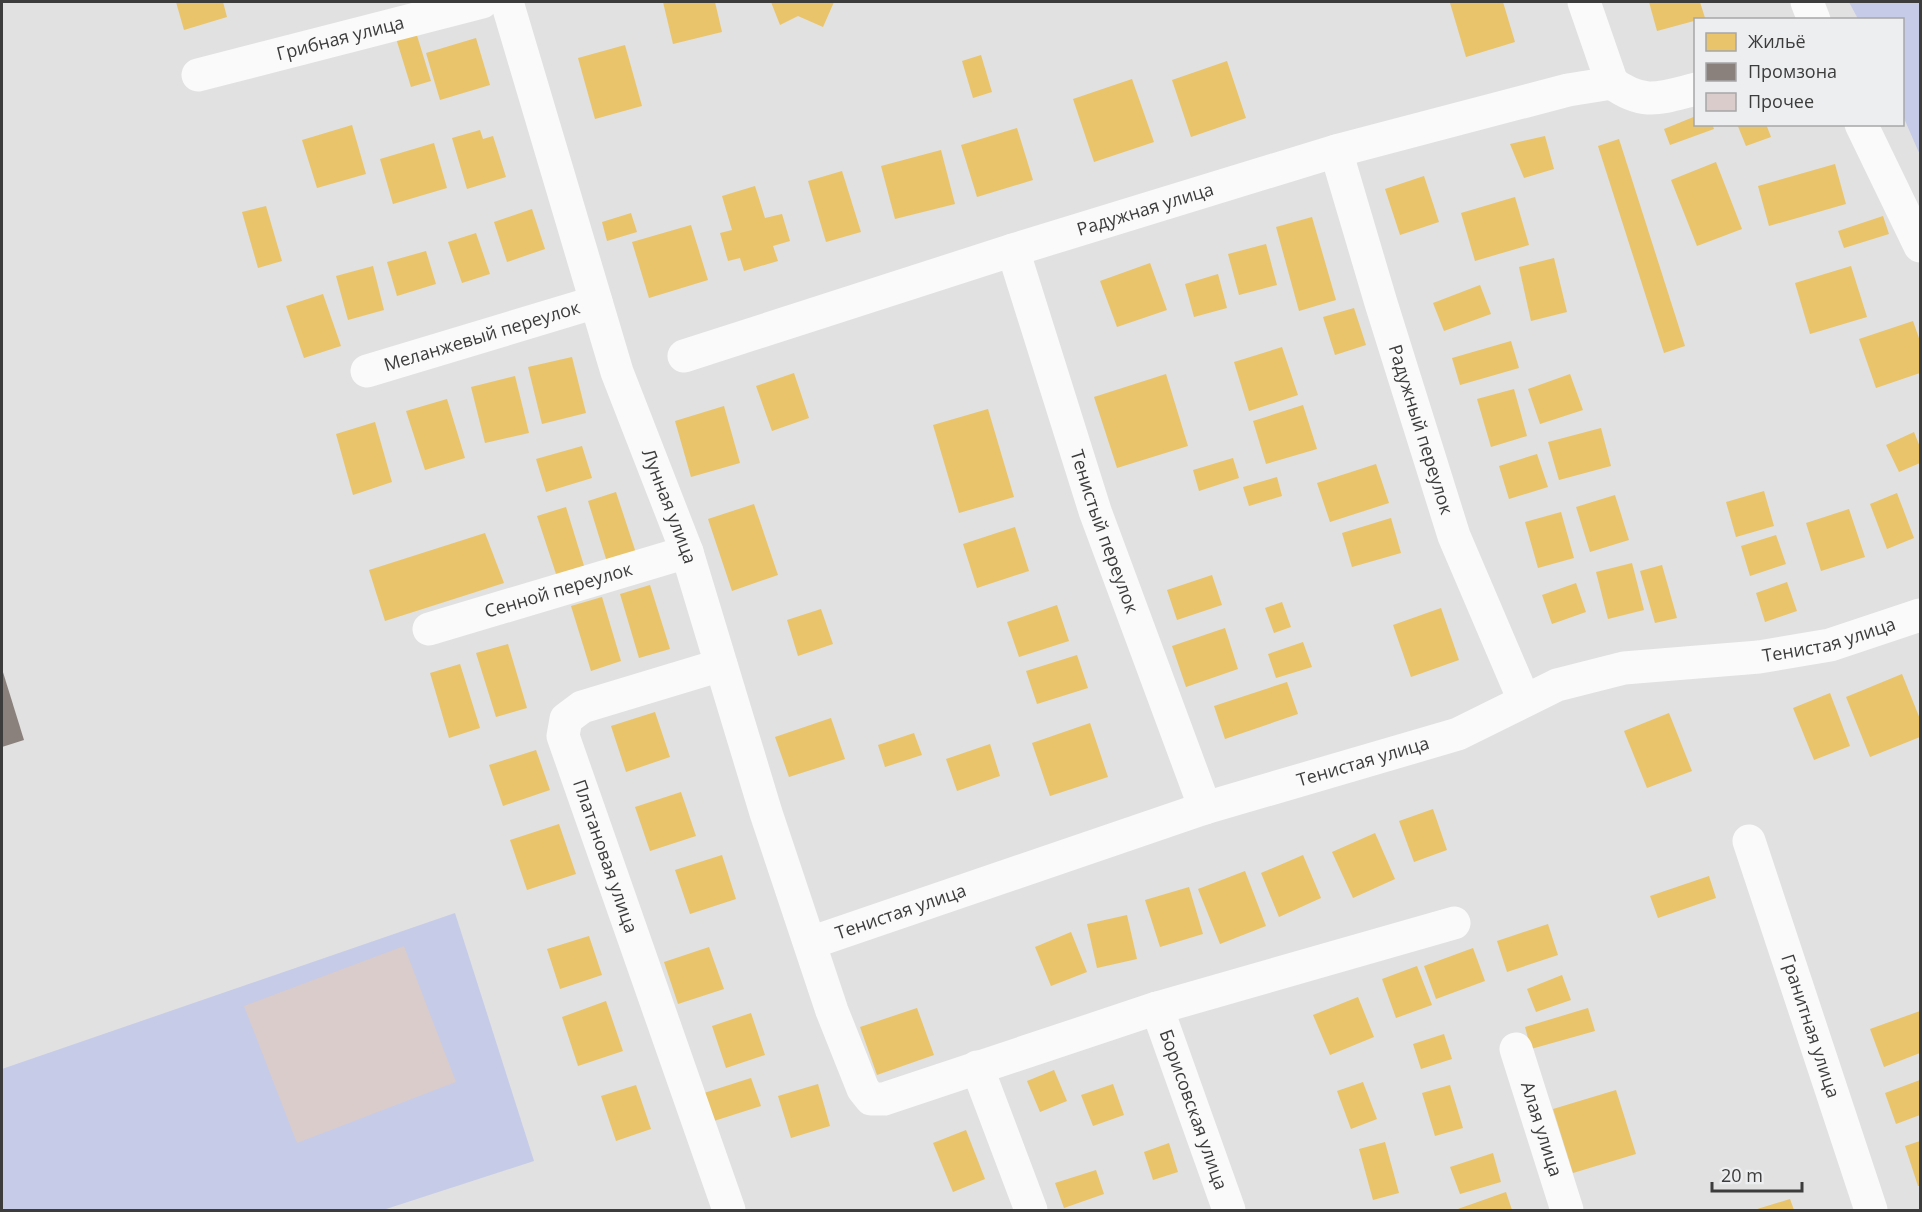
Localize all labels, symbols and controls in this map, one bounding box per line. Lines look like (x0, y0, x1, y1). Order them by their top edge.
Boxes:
street label: Грибная улица (274, 10, 406, 65)
legend (1694, 18, 1904, 126)
text: Жильё (1748, 29, 1806, 53)
text: Промзона (1748, 59, 1837, 83)
text: Прочее (1748, 89, 1814, 113)
street label: Радужная улица (1074, 176, 1216, 241)
street label: Меланжевый переулок (381, 294, 583, 376)
street label: Радужный переулок (1384, 341, 1460, 518)
street label: Лунная улица (637, 445, 703, 566)
street label: Тенистый переулок (1065, 447, 1145, 617)
street label: Сенной переулок (481, 556, 636, 623)
street label: Тенистая улица (1760, 611, 1898, 667)
street label: Тенистая улица (1294, 730, 1432, 792)
street label: Платановая улица (568, 776, 644, 936)
street label: Тенистая улица (832, 878, 969, 944)
street label: Гранитная улица (1776, 951, 1846, 1101)
street label: Борисовская улица (1155, 1026, 1234, 1193)
street label: Алая улица (1516, 1078, 1569, 1179)
scale bar (1712, 1155, 1802, 1193)
text: 20 m (1721, 1163, 1763, 1187)

